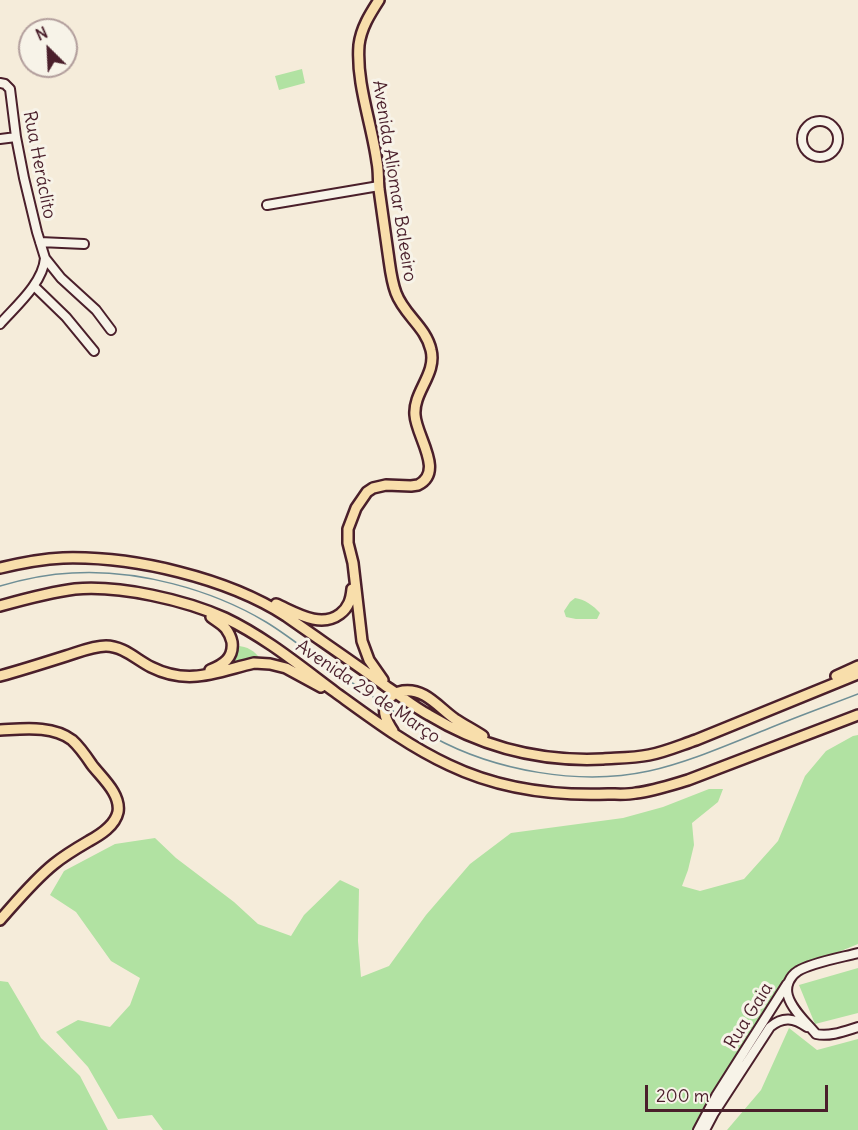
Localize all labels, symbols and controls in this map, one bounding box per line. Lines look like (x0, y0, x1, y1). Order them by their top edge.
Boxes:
north arrow (18, 18, 78, 78)
text: N (32, 22, 51, 45)
street label: Avenida Aliomar Baleeiro (367, 79, 421, 283)
street label: Rua Heráclito (18, 109, 60, 221)
street label: Avenida 29 de Março (292, 636, 444, 748)
street label: Rua Gaia (720, 979, 778, 1053)
scale bar (648, 1073, 831, 1111)
text: 200 m (656, 1084, 710, 1107)

